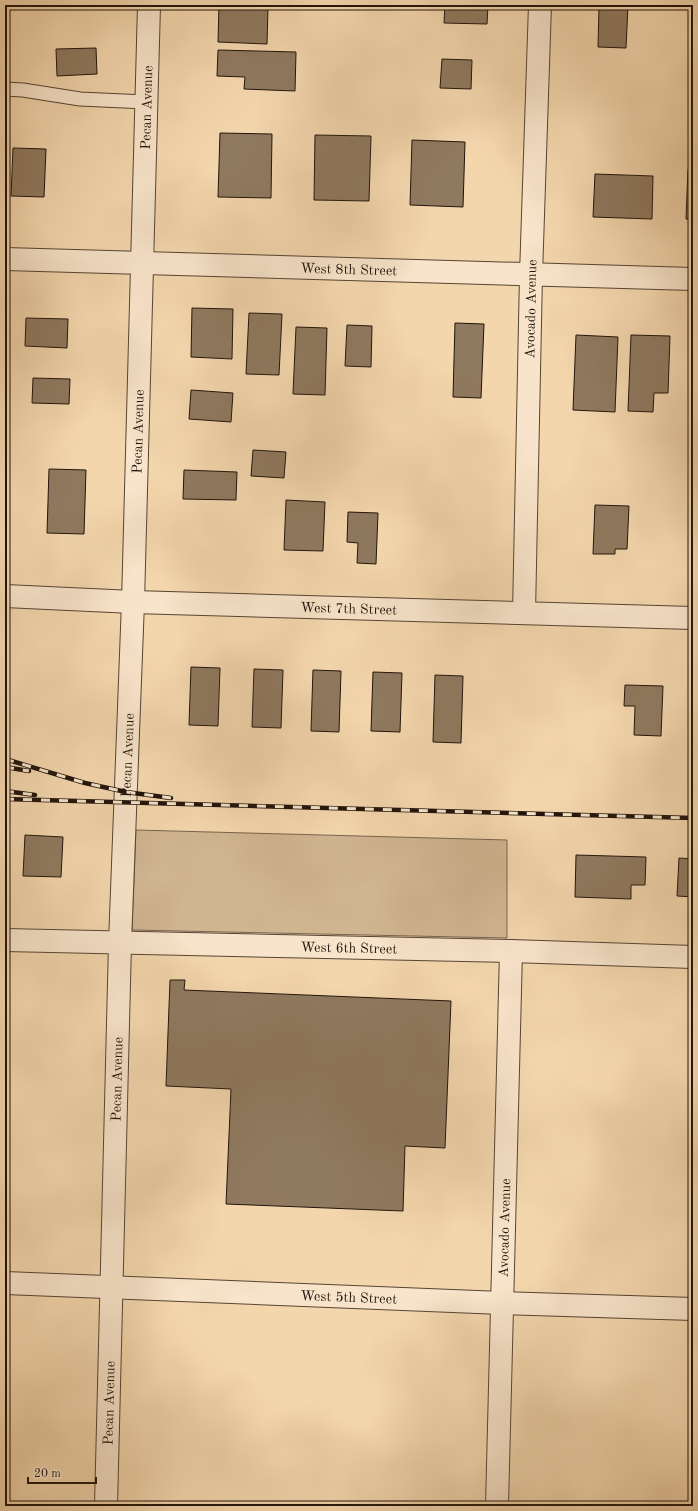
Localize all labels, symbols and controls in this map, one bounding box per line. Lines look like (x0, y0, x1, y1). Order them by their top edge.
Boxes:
street label: Pecan Avenue (139, 65, 155, 150)
street label: Avocado Avenue (523, 259, 540, 359)
street label: West 8th Street (300, 262, 397, 278)
street label: Pecan Avenue (130, 389, 147, 474)
street label: West 7th Street (300, 601, 397, 618)
street label: Pecan Avenue (120, 713, 137, 798)
street label: West 6th Street (300, 940, 397, 957)
street label: Pecan Avenue (110, 1037, 126, 1121)
street label: Avocado Avenue (497, 1178, 513, 1278)
street label: West 5th Street (300, 1289, 397, 1307)
street label: Pecan Avenue (102, 1361, 118, 1445)
scale bar (28, 1459, 96, 1485)
text: 20 m (34, 1468, 61, 1480)

